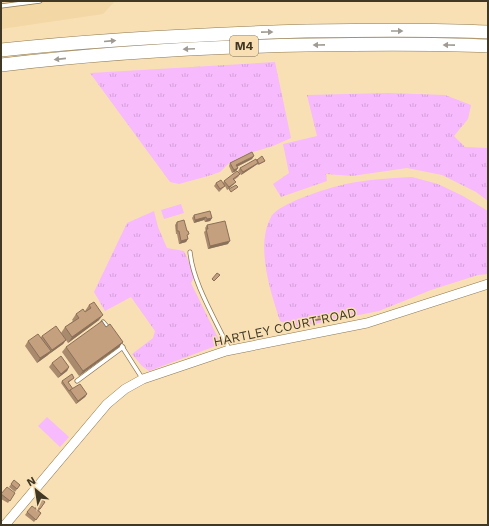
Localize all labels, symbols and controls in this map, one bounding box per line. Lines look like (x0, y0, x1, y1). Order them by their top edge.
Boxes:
one-way arrow (391, 28, 404, 34)
one-way arrow (261, 29, 274, 35)
road number: M4 (230, 36, 258, 56)
one-way arrow (104, 37, 116, 44)
one-way arrow (443, 41, 455, 48)
one-way arrow (312, 42, 325, 48)
one-way arrow (183, 45, 195, 52)
one-way arrow (54, 56, 66, 62)
street label: HARTLEY COURT ROAD (212, 304, 358, 350)
north arrow (16, 470, 56, 510)
text: N (24, 474, 38, 489)

